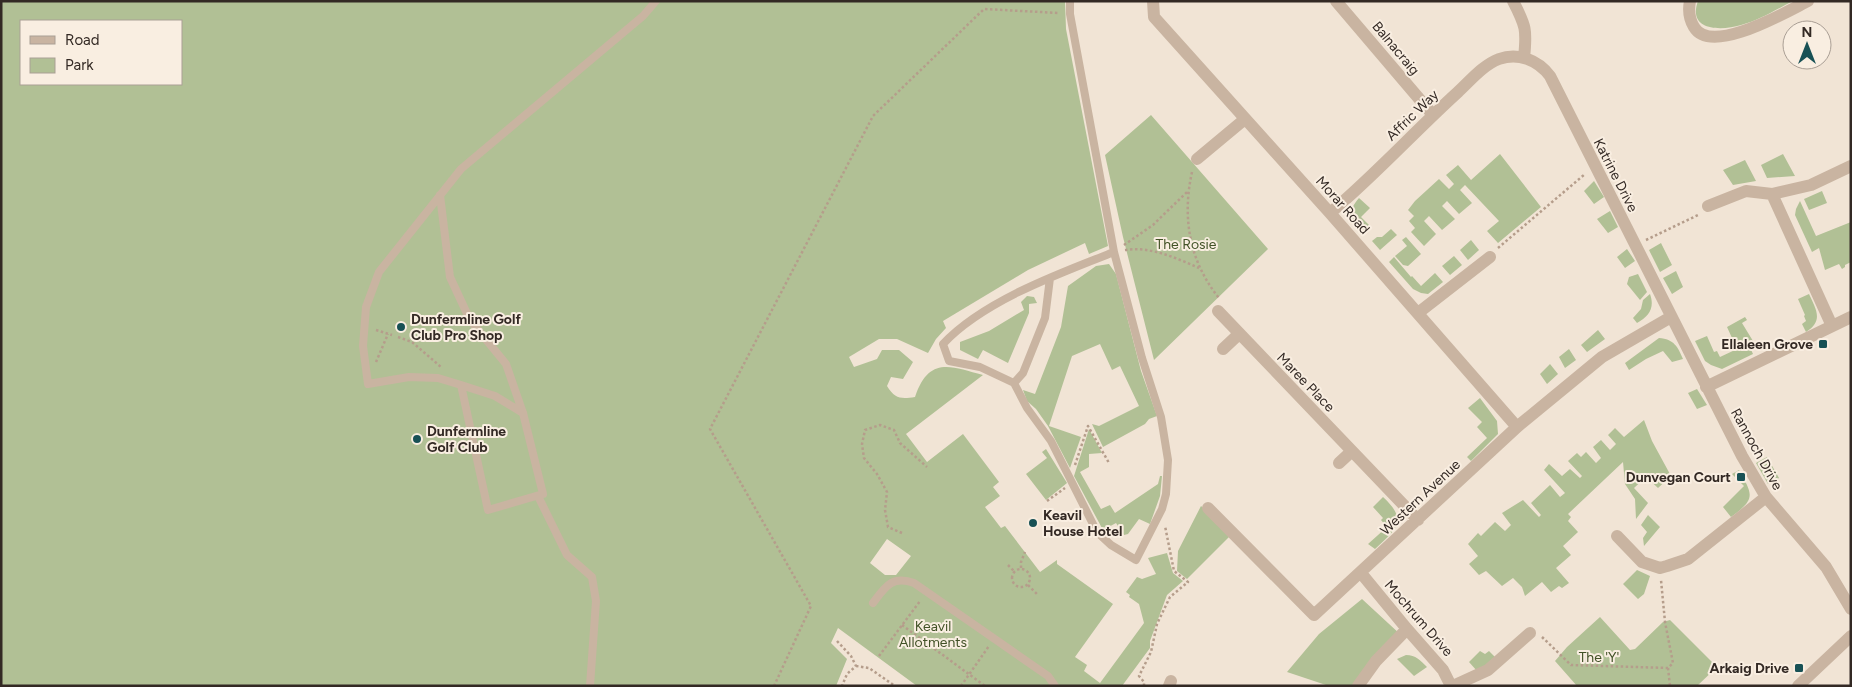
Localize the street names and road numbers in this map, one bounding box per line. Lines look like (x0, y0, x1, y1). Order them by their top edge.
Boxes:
street label: Balnacraig (1368, 18, 1423, 79)
street label: Affric Way (1383, 86, 1442, 144)
street label: Katrine Drive (1590, 136, 1641, 215)
street label: Morar Road (1312, 173, 1373, 238)
street label: Maree Place (1273, 349, 1338, 416)
street label: Rannoch Drive (1727, 405, 1786, 493)
street label: Western Avenue (1377, 456, 1464, 539)
street label: Mochrum Drive (1381, 577, 1457, 660)

